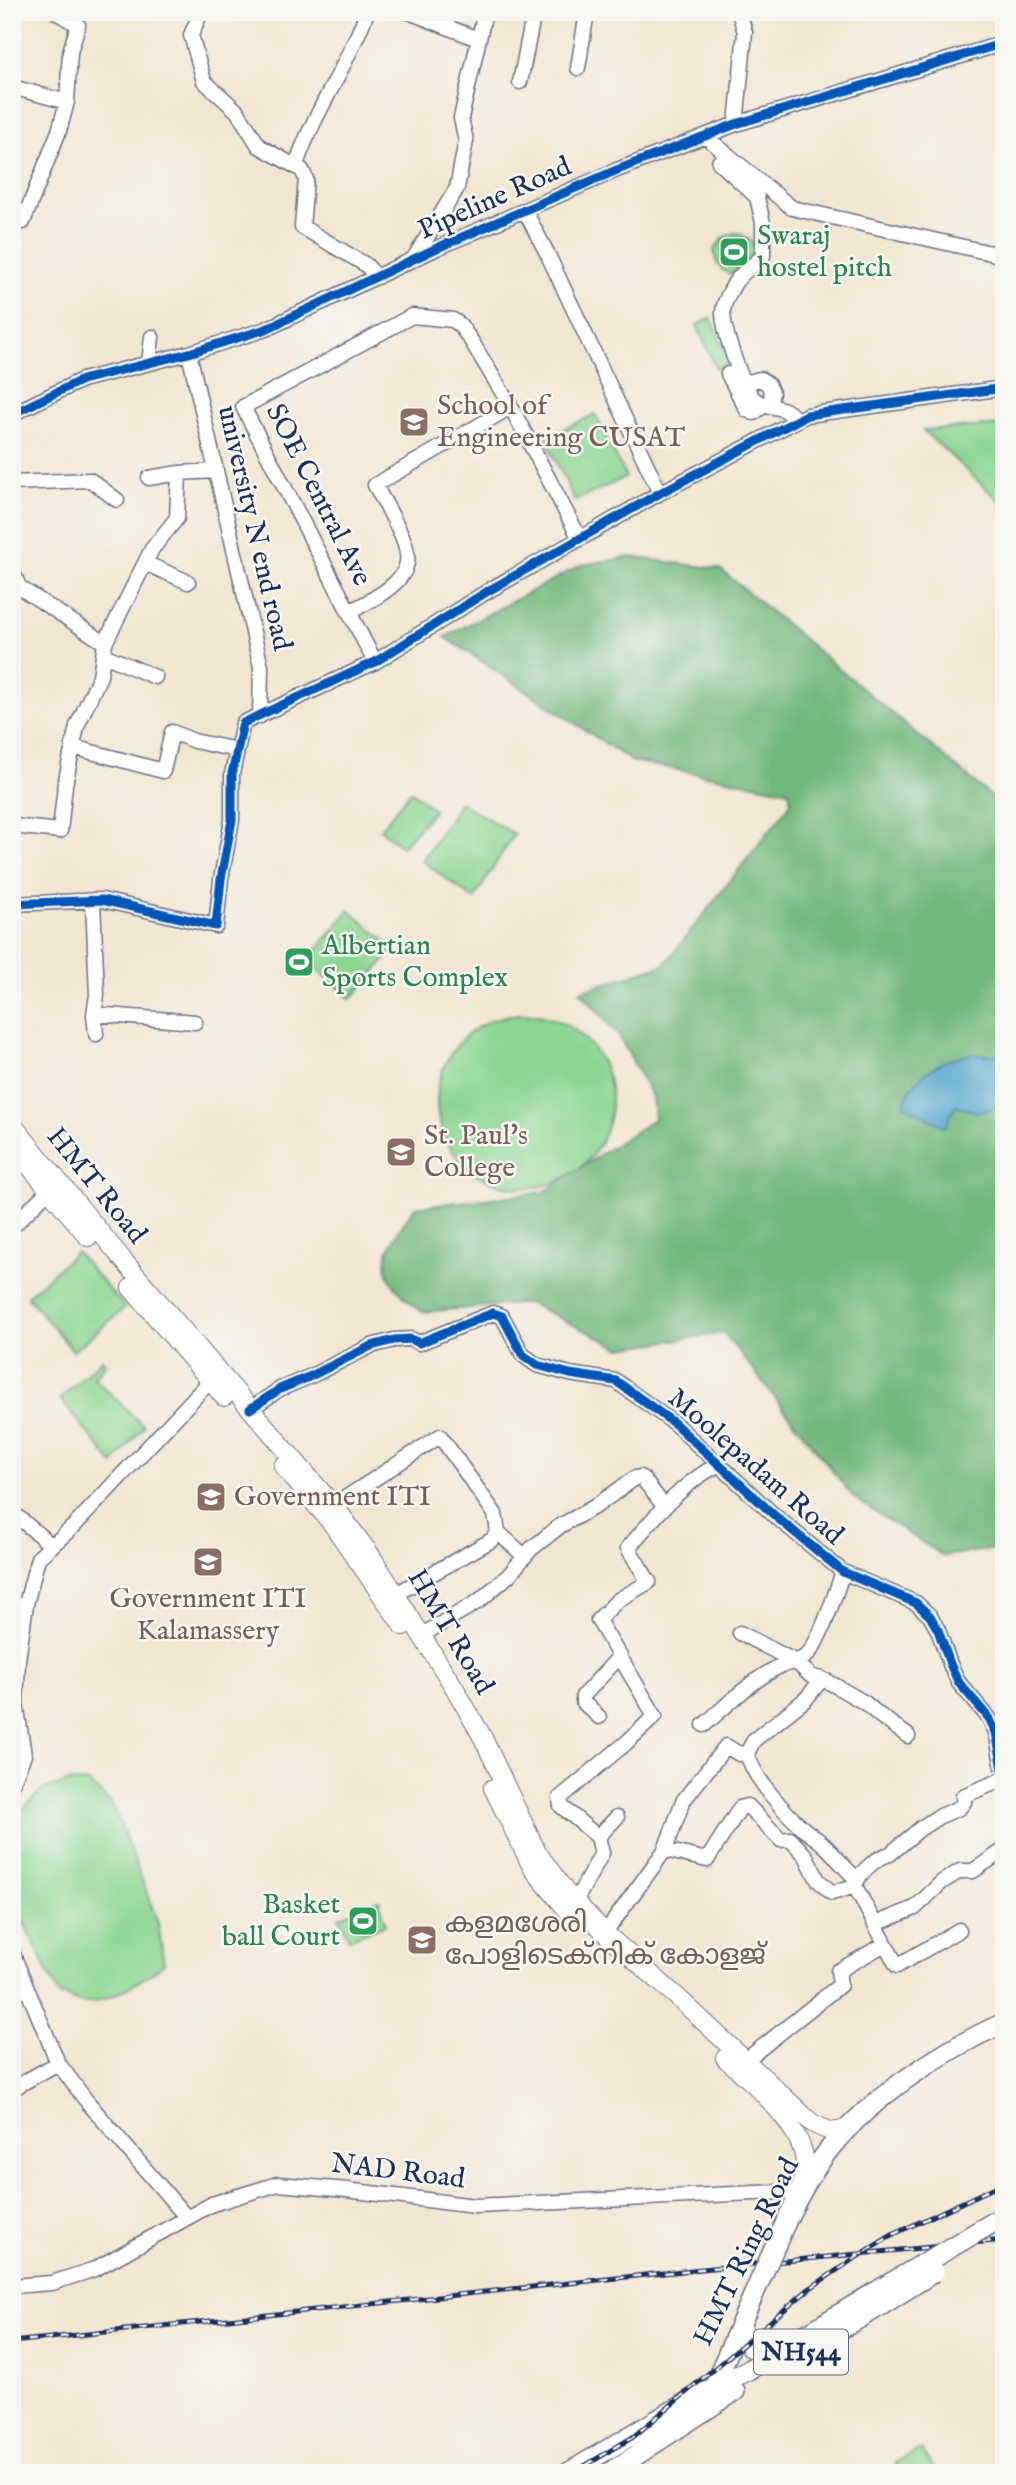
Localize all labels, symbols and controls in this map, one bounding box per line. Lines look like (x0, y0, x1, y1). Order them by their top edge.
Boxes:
street label: Pipeline Road (413, 150, 577, 248)
place label: Swaraj hostel pitch (757, 219, 892, 286)
sports icon: Swaraj hostel pitch (717, 235, 751, 269)
place label: School of Engineering CUSAT (437, 389, 686, 456)
street label: SOE Central Ave (257, 398, 379, 592)
street label: university N end road (209, 402, 299, 654)
school or university icon: School of Engineering CUSAT (397, 405, 431, 439)
place label: Albertian Sports Complex (321, 929, 509, 996)
sports icon: Albertian Sports Complex (282, 945, 316, 979)
place label: St. Paul's College (424, 1119, 528, 1186)
street label: HMT Road (38, 1121, 154, 1252)
school or university icon: St. Paul's College (384, 1135, 418, 1169)
street label: Moolepadam Road (660, 1381, 850, 1553)
school or university icon: Government ITI (194, 1480, 228, 1514)
place label: Government ITI (234, 1480, 431, 1515)
school or university icon: Government ITI Kalamassery (191, 1545, 225, 1579)
street label: HMT Road (399, 1563, 501, 1701)
place label: Government ITI Kalamassery (110, 1582, 306, 1649)
place label: Basket ball Court (222, 1888, 340, 1955)
sports icon: Basket ball Court (346, 1904, 380, 1938)
place label: കളമശേരി പോളിടെക്നിക് കോളജ് (445, 1907, 768, 1974)
school or university icon: കളമശേരി പോളിടെക്നിക് കോളജ് (405, 1923, 439, 1957)
street label: NAD Road (329, 2146, 467, 2198)
street label: HMT Ring Road (686, 2152, 808, 2352)
road number: NH544 (754, 2330, 848, 2374)

